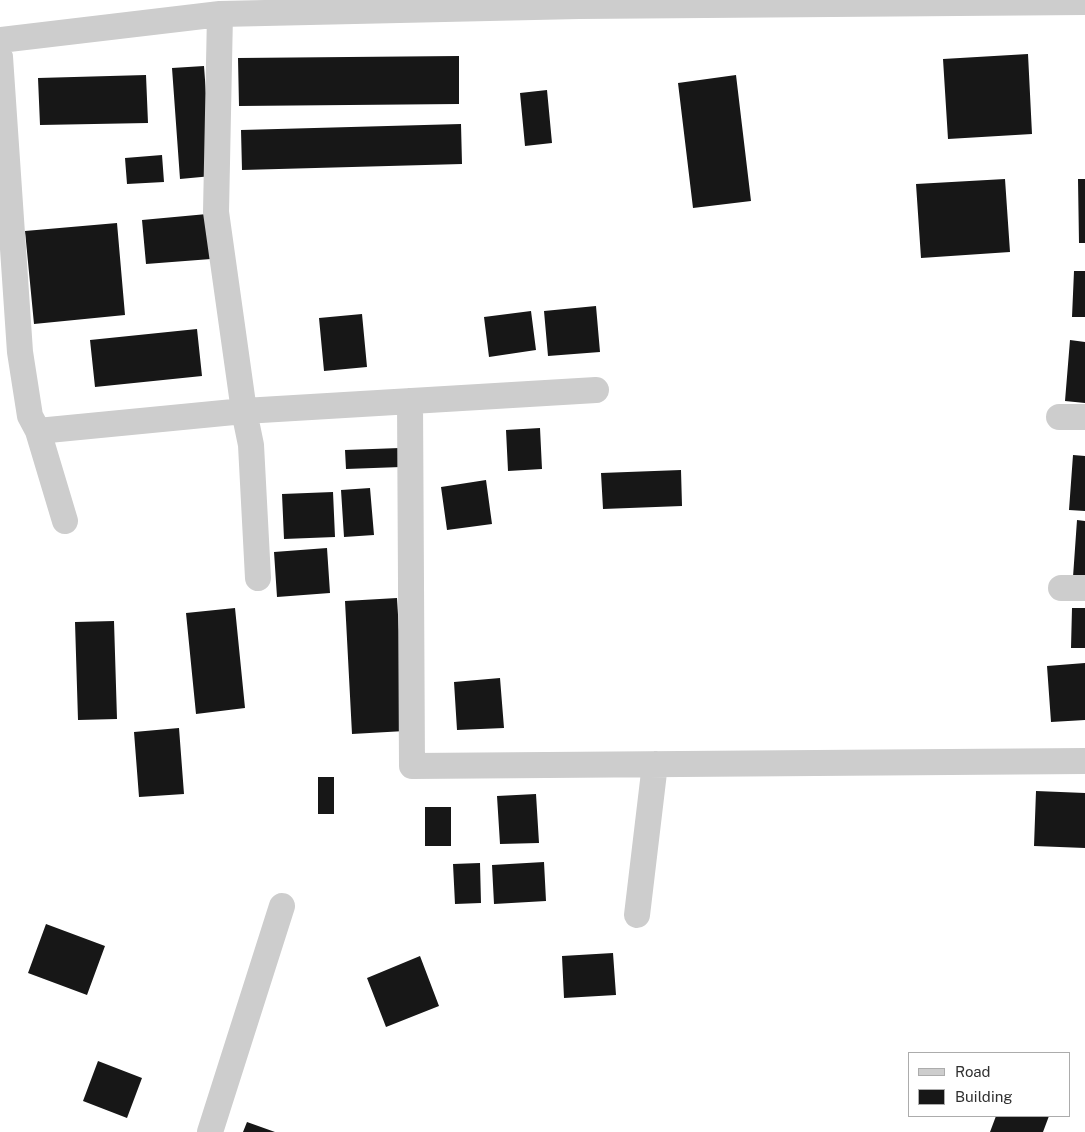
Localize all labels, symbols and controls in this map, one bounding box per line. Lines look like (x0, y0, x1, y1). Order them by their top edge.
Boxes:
legend (908, 1052, 1070, 1117)
text: Road (955, 1063, 991, 1080)
text: Building (955, 1088, 1013, 1105)

